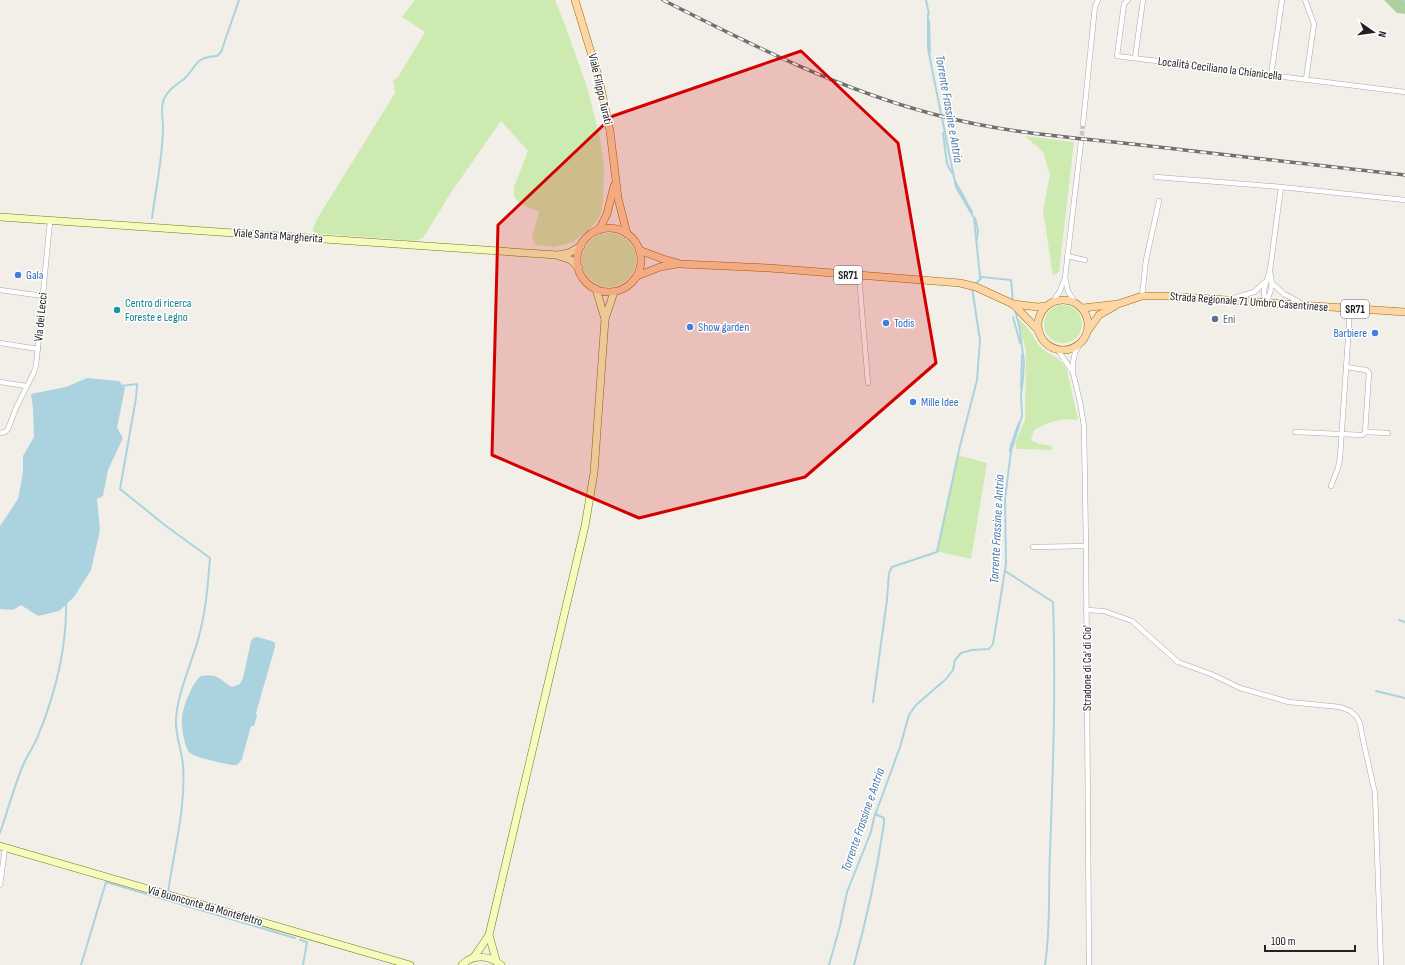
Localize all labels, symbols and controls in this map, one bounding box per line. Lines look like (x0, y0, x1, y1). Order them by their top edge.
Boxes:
north arrow (1353, 12, 1393, 52)
text: N (1375, 30, 1389, 39)
street label: Viale Filippo Turati (585, 52, 615, 126)
water label: Torrente Frassine e Antria (932, 54, 966, 165)
street label: Località Ceciliano la Chianicella (1157, 54, 1283, 84)
street label: Viale Santa Margherita (233, 225, 324, 247)
road number: SR71 (834, 266, 862, 284)
place label: Gala (26, 268, 44, 283)
marker: Gala (13, 270, 23, 280)
street label: Strada Regionale 71 Umbro Casentinese (1169, 289, 1329, 315)
street label: Via dei Lecci (31, 292, 51, 342)
place label: Centro di ricerca Foreste e Legno (125, 296, 192, 325)
road number: SR71 (1341, 300, 1369, 318)
marker: Centro di ricerca Foreste e Legno (112, 305, 122, 315)
place label: Eni (1223, 312, 1235, 327)
marker: Eni (1210, 314, 1220, 324)
place label: Todis (894, 316, 915, 331)
marker: Todis (881, 318, 891, 328)
place label: Show garden (698, 320, 749, 335)
marker: Show garden (685, 322, 695, 332)
place label: Barbiere (1333, 326, 1367, 341)
marker: Barbiere (1370, 328, 1380, 338)
place label: Mille Idee (921, 395, 959, 410)
marker: Mille Idee (908, 397, 918, 407)
water label: Torrente Frassine e Antria (986, 473, 1008, 584)
street label: Stradone di Ca' di Cio' (1080, 625, 1095, 711)
water label: Torrente Frassine e Antria (838, 765, 889, 874)
street label: Via Buonconte da Montefeltro (146, 882, 264, 930)
scale bar (1265, 927, 1355, 953)
text: 100 m (1271, 934, 1296, 949)

